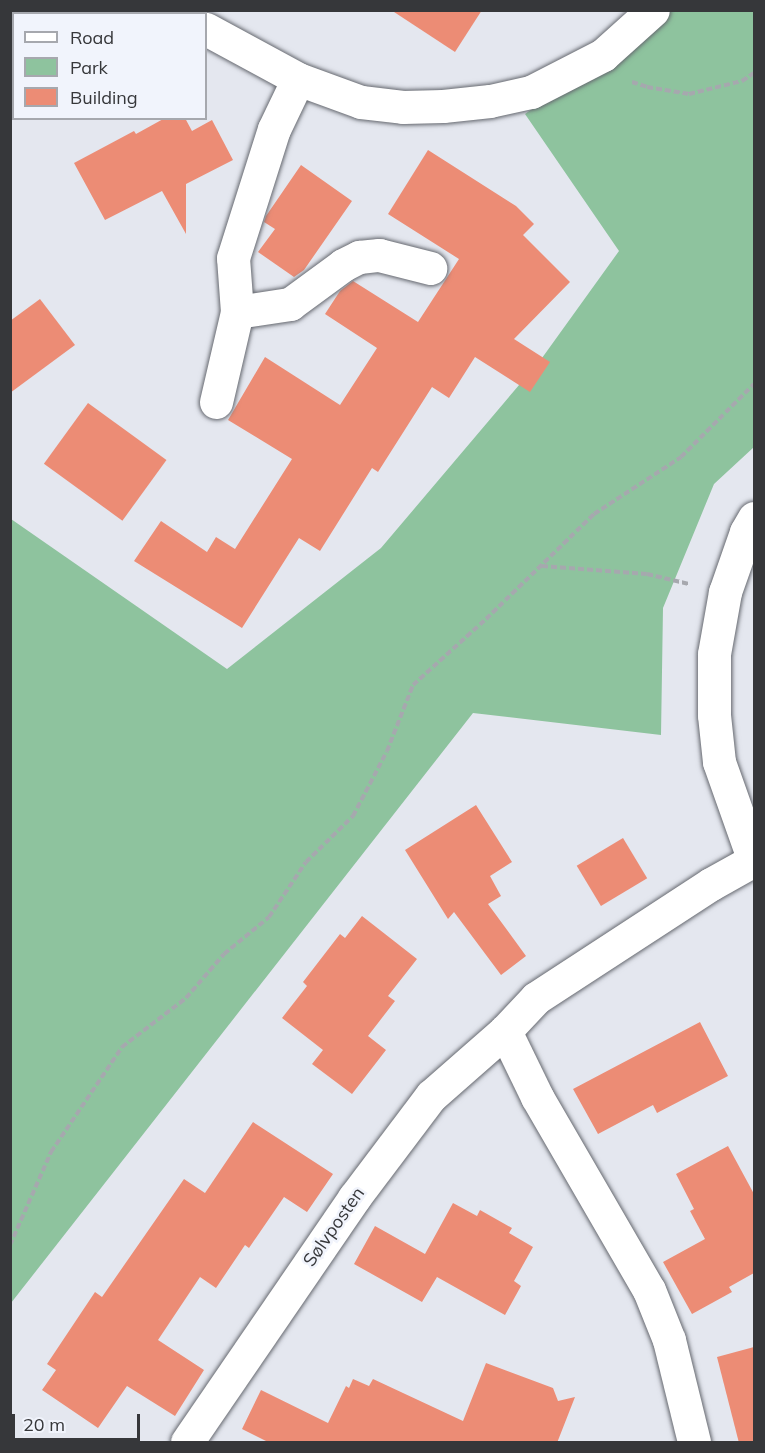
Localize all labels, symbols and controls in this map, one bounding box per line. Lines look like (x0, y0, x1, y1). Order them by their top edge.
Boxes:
legend (12, 12, 207, 120)
text: Road (70, 26, 114, 49)
text: Park (70, 56, 108, 79)
text: Building (70, 86, 138, 109)
street label: Sølvposten (299, 1183, 369, 1271)
scale bar (15, 1402, 142, 1440)
text: 20 m (23, 1413, 65, 1436)

